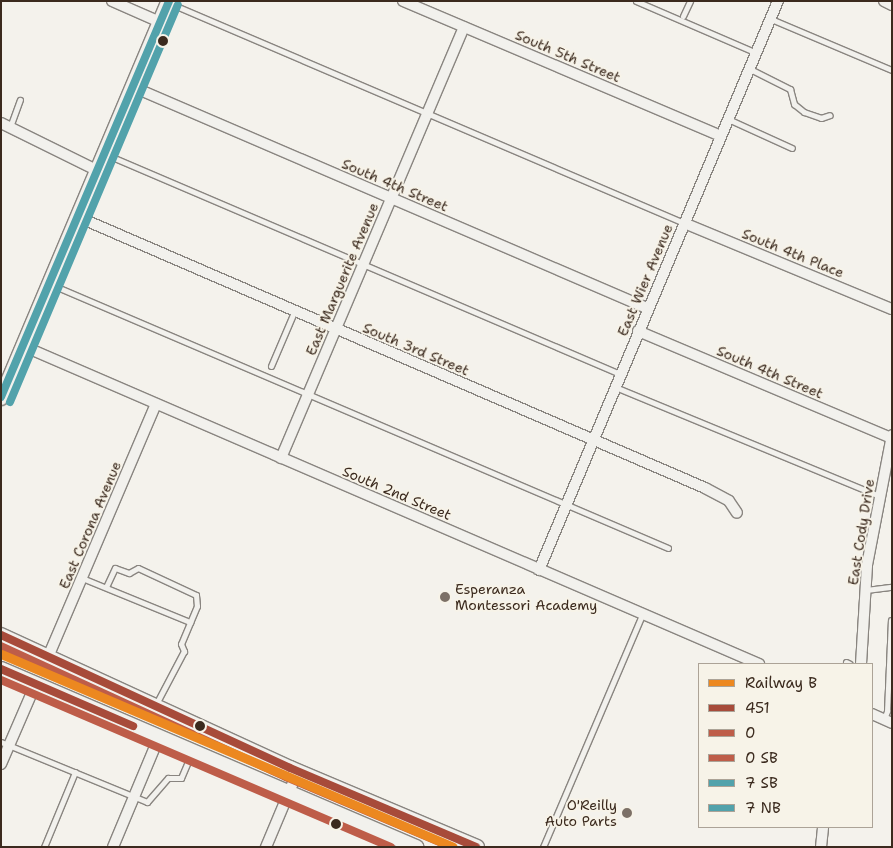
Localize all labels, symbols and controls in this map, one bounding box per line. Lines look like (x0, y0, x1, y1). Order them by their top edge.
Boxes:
street label: South 5th Street (513, 26, 623, 86)
unlabelled marker (158, 36, 168, 46)
street label: South 4th Street (339, 155, 451, 215)
street label: East Marguerite Avenue (302, 200, 382, 358)
street label: East Wier Avenue (614, 221, 676, 339)
street label: South 4th Place (740, 225, 846, 281)
street label: South 3rd Street (360, 319, 472, 379)
street label: South 4th Street (714, 342, 826, 402)
street label: East Corona Avenue (55, 459, 125, 591)
street label: South 2nd Street (340, 463, 454, 523)
street label: East Cody Drive (844, 478, 878, 586)
place label: Esperanza Montessori Academy (455, 581, 597, 614)
marker: Esperanza Montessori Academy (439, 591, 451, 603)
legend (698, 663, 873, 828)
text: Railway B (745, 673, 817, 693)
text: 451 (745, 698, 770, 718)
unlabelled marker (195, 721, 205, 731)
text: 0 (745, 723, 756, 743)
text: 0 SB (745, 748, 778, 768)
text: 7 SB (745, 773, 778, 793)
place label: O'Reilly Auto Parts (545, 797, 617, 830)
text: 7 NB (745, 798, 781, 818)
marker: O'Reilly Auto Parts (621, 807, 633, 819)
unlabelled marker (331, 819, 341, 829)

